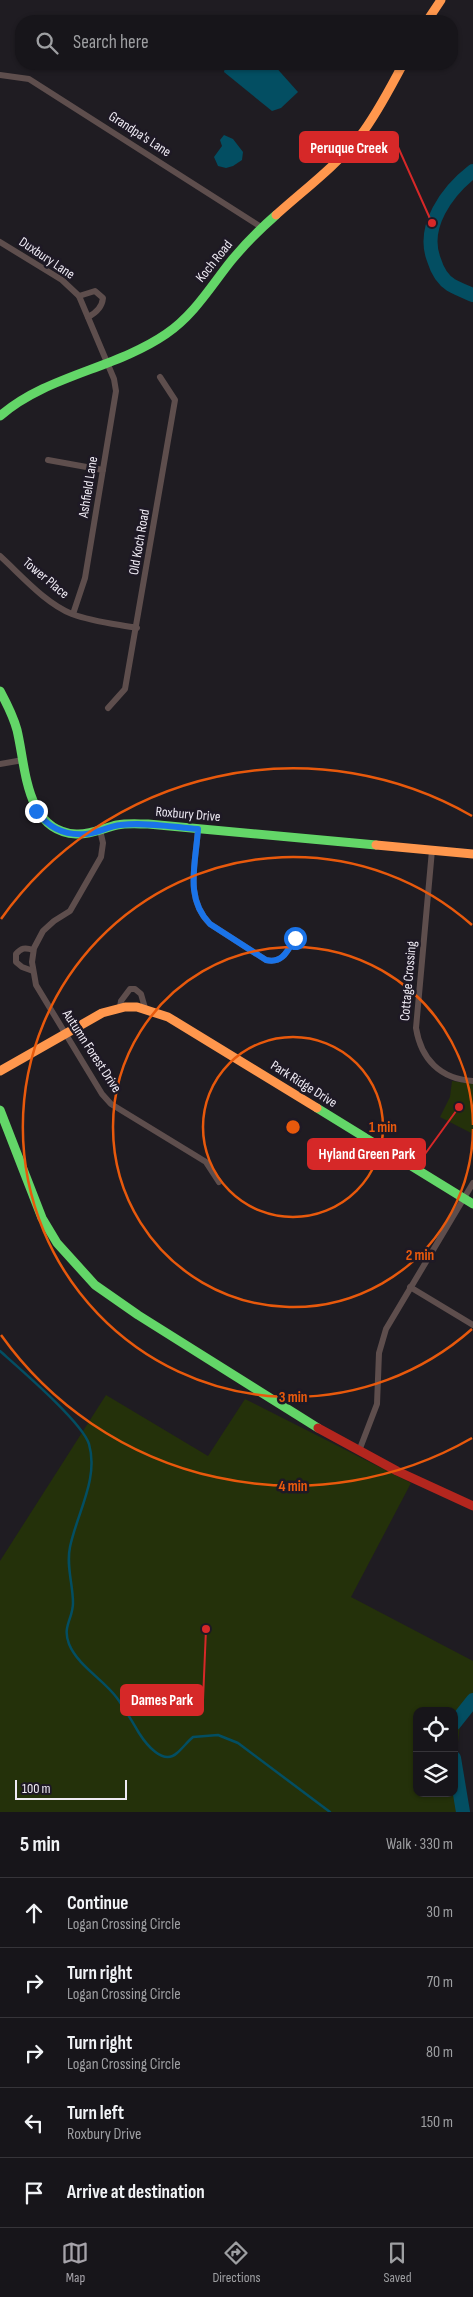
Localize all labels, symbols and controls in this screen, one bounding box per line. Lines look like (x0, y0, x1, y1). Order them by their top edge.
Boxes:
search box (15, 15, 458, 70)
icon: search (33, 29, 61, 57)
text: Search here (73, 31, 149, 54)
street label: Grandpa's Lane (106, 108, 174, 160)
callout: Peruque Creek (300, 132, 398, 162)
text: Peruque Creek (310, 139, 388, 158)
street label: Duxbury Lane (16, 233, 78, 283)
street label: Koch Road (192, 236, 236, 285)
street label: Ashfield Lane (75, 455, 101, 520)
street label: Old Koch Road (125, 508, 153, 576)
street label: Tower Place (19, 554, 73, 602)
route end (25, 800, 48, 823)
street label: Roxbury Drive (155, 803, 221, 825)
route start (284, 927, 307, 950)
street label: Cottage Crossing (396, 940, 420, 1022)
street label: Autumn Forest Drive (58, 1005, 125, 1096)
street label: Park Ridge Drive (268, 1057, 340, 1111)
centre of rings (284, 1118, 302, 1136)
text: 1 min (369, 1118, 397, 1137)
callout: Hyland Green Park (308, 1139, 425, 1169)
text: Hyland Green Park (319, 1145, 416, 1164)
text: 2 min (406, 1246, 434, 1265)
text: 3 min (279, 1388, 307, 1407)
text: 4 min (279, 1477, 307, 1496)
callout: Dames Park (121, 1685, 203, 1715)
text: Dames Park (131, 1691, 194, 1710)
map controls (413, 1707, 458, 1797)
button: locate (413, 1707, 458, 1752)
button: layers (413, 1752, 458, 1797)
scale bar (15, 1777, 128, 1800)
text: 100 m (22, 1780, 51, 1797)
text: 5 min (20, 1832, 60, 1857)
text: Walk · 330 m (386, 1835, 453, 1854)
text: Continue (67, 1892, 128, 1915)
icon: ahead (20, 1899, 48, 1927)
text: 30 m (426, 1903, 453, 1922)
text: Logan Crossing Circle (67, 1915, 181, 1934)
text: Turn right (67, 1962, 132, 1985)
icon: right (20, 1969, 48, 1997)
text: 70 m (427, 1973, 453, 1992)
text: Logan Crossing Circle (67, 1985, 181, 2004)
text: Turn right (67, 2032, 132, 2055)
icon: right (20, 2039, 48, 2067)
text: 80 m (426, 2043, 453, 2062)
text: Logan Crossing Circle (67, 2055, 181, 2074)
text: Turn left (67, 2102, 124, 2125)
icon: left (20, 2109, 48, 2137)
text: 150 m (421, 2113, 453, 2132)
text: Roxbury Drive (67, 2125, 141, 2144)
icon: arrive (20, 2179, 48, 2207)
text: Arrive at destination (67, 2181, 205, 2204)
tab: Map (61, 2239, 89, 2286)
tab: Directions (212, 2239, 261, 2286)
tab: Saved (383, 2239, 412, 2286)

